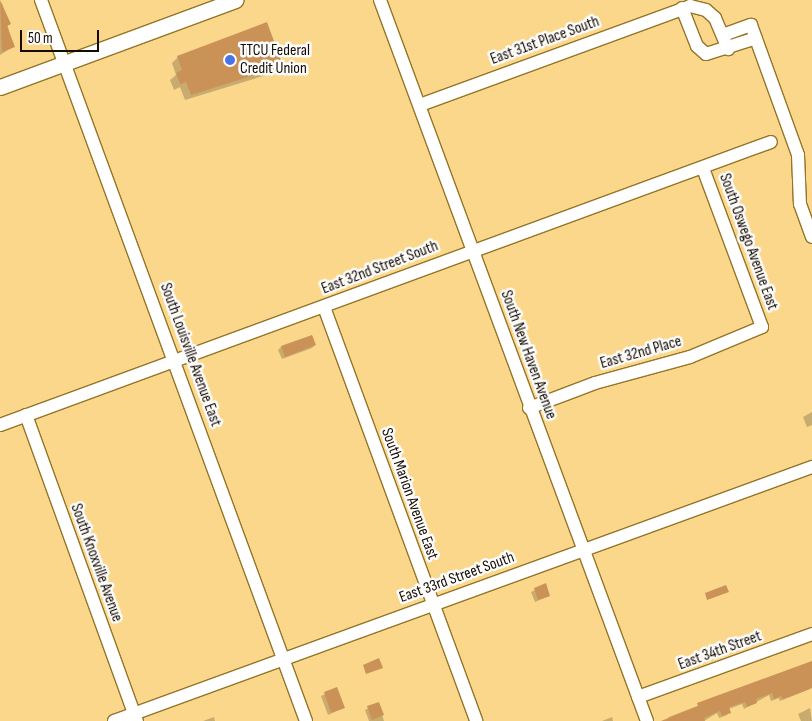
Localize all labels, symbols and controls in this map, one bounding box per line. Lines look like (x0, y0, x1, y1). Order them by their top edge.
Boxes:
street label: East 31st Place South (488, 12, 602, 70)
scale bar (22, 20, 101, 52)
text: 50 m (28, 29, 53, 48)
place label: TTCU Federal Credit Union (240, 41, 310, 79)
marker: TTCU Federal Credit Union (224, 54, 236, 66)
street label: South Oswego Avenue East (714, 171, 782, 313)
street label: East 32nd Street South (319, 237, 441, 299)
street label: South Louisville Avenue East (155, 281, 225, 429)
street label: South New Haven Avenue (496, 288, 560, 422)
street label: East 32nd Place (598, 332, 684, 374)
street label: South Marion Avenue East (376, 426, 442, 562)
street label: South Knoxville Avenue (66, 501, 126, 625)
street label: East 33rd Street South (397, 548, 517, 608)
street label: East 34th Street (676, 627, 764, 675)

